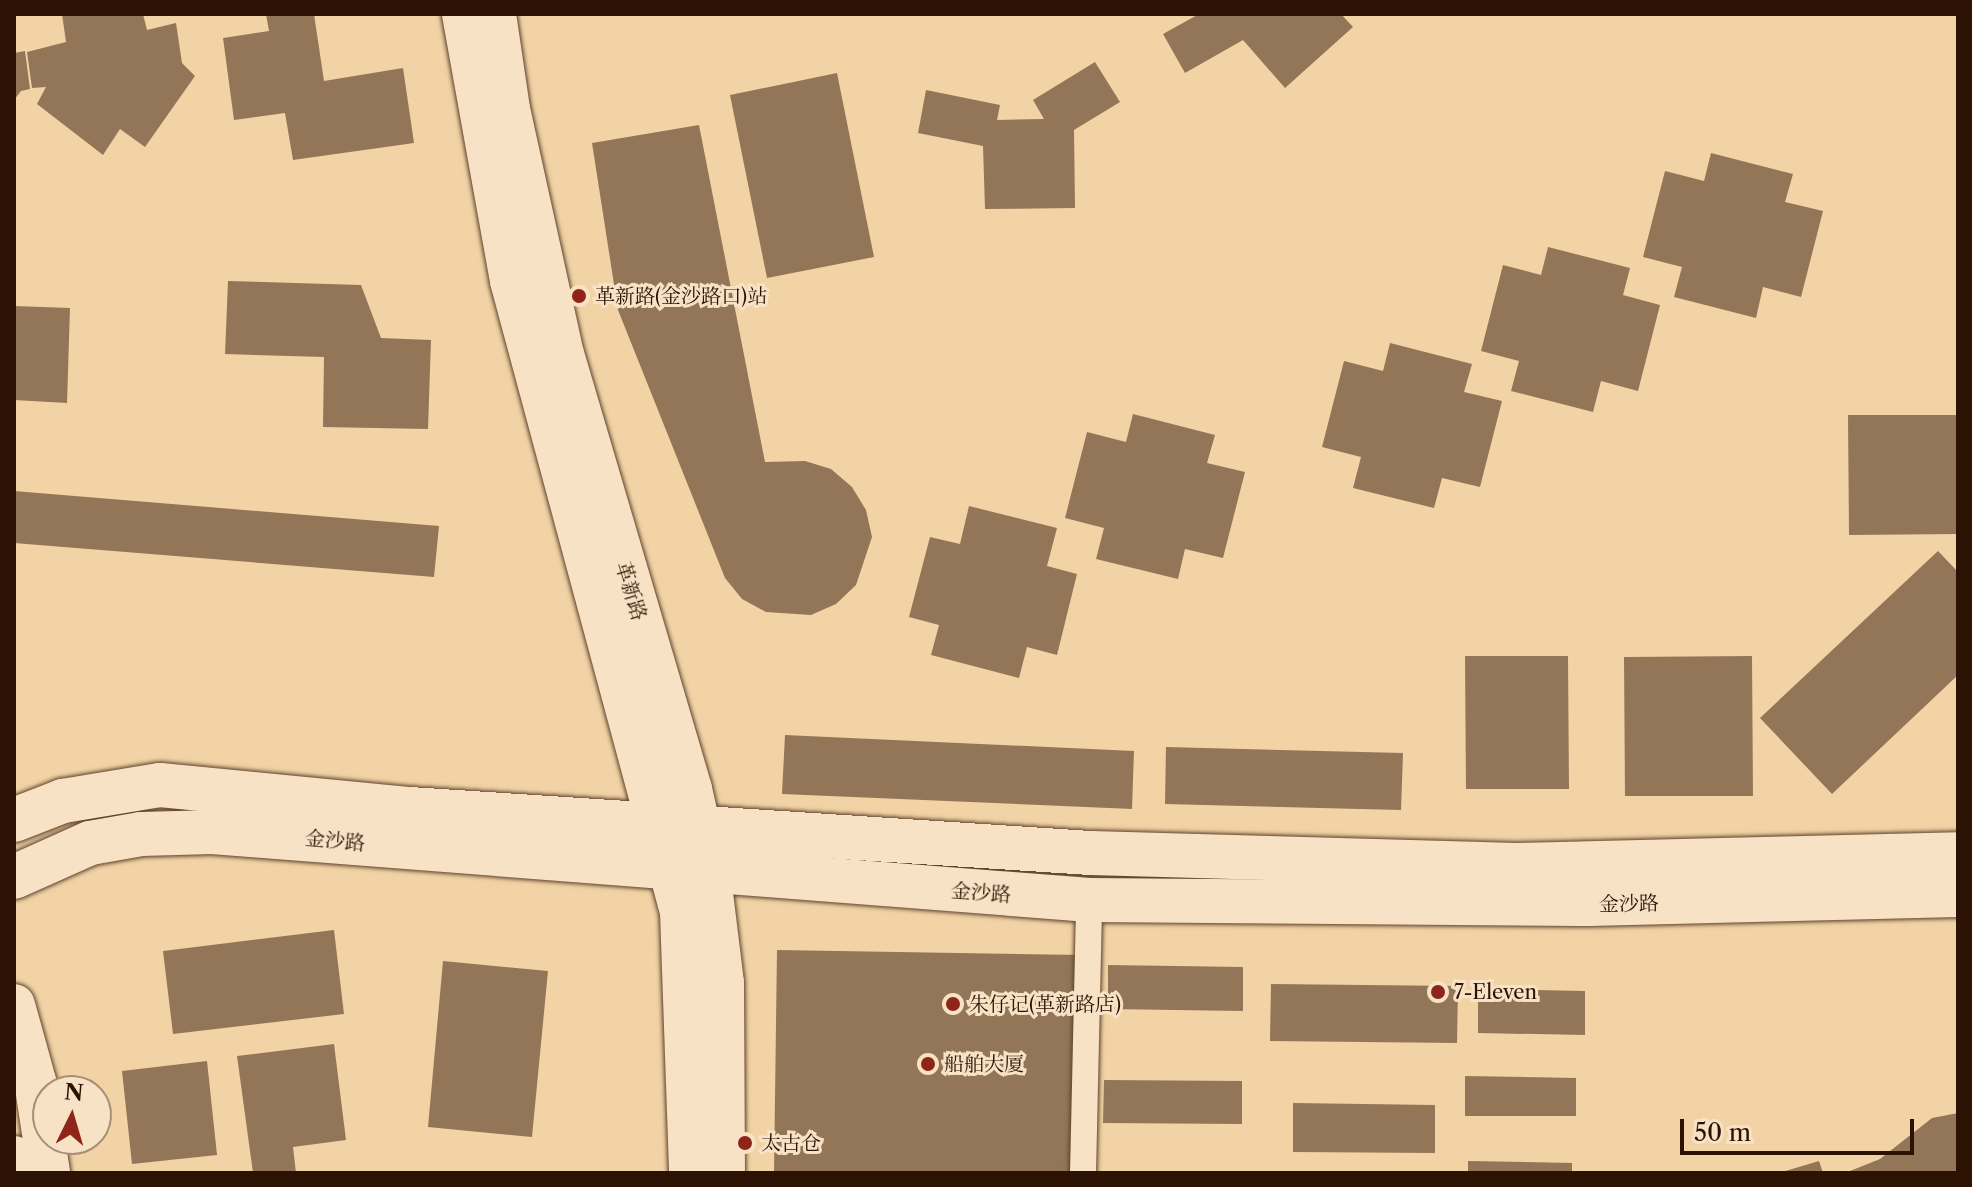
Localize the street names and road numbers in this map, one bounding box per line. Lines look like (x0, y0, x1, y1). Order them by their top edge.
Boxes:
street label: 革新路 (611, 559, 651, 623)
street label: 金沙路 (304, 826, 366, 856)
street label: 金沙路 (950, 879, 1012, 907)
street label: 金沙路 (1599, 891, 1659, 917)

